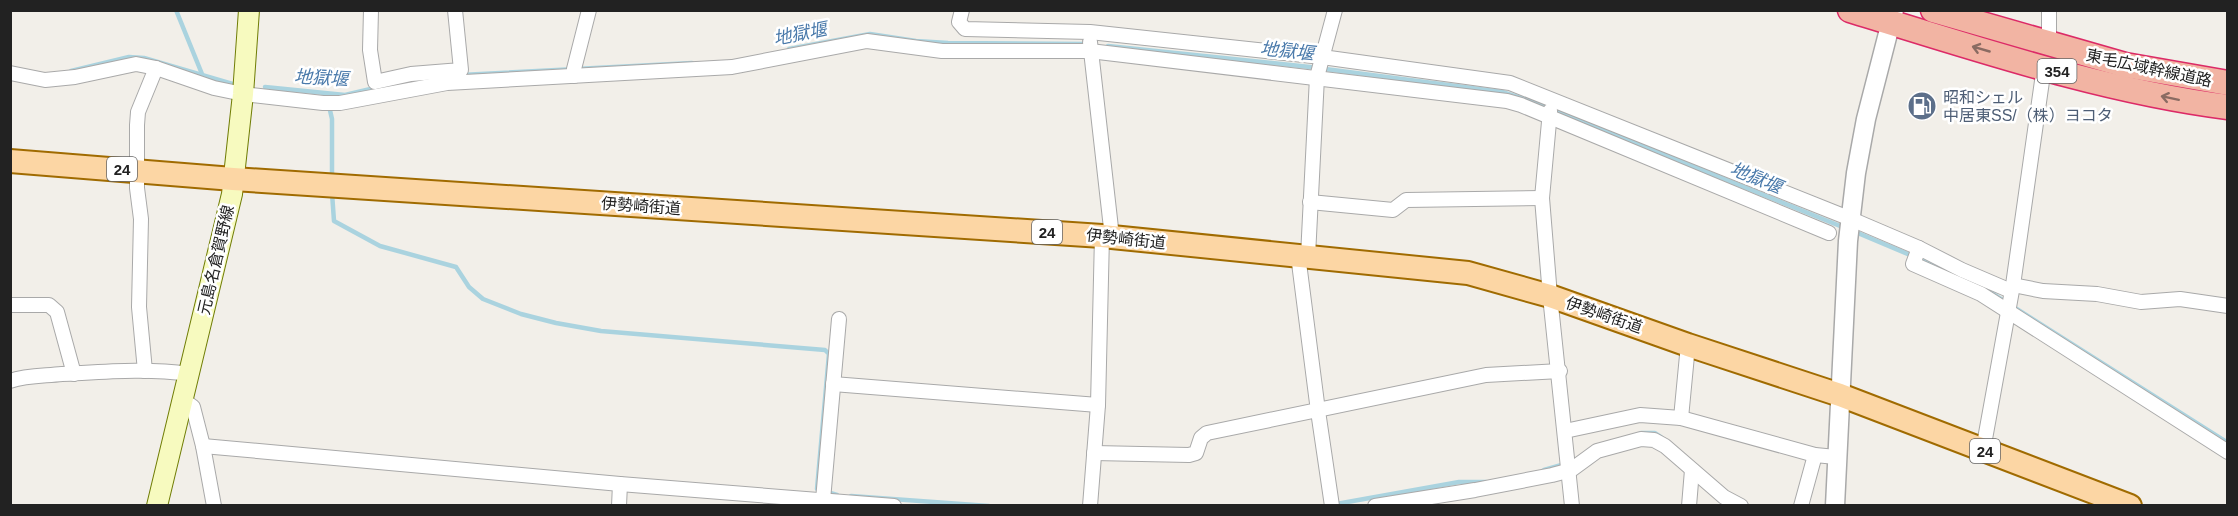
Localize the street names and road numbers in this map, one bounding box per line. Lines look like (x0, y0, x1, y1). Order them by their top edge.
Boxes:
street label: 東毛広域幹線道路 (2085, 46, 2213, 90)
road number: 354 (2038, 59, 2076, 83)
road number: 24 (107, 157, 137, 181)
street label: 伊勢崎街道 (600, 195, 682, 217)
street label: 元島名倉賀野線 (195, 204, 237, 316)
road number: 24 (1032, 220, 1062, 244)
street label: 伊勢崎街道 (1085, 226, 1167, 252)
street label: 伊勢崎街道 (1563, 294, 1645, 336)
road number: 24 (1970, 439, 2000, 463)

